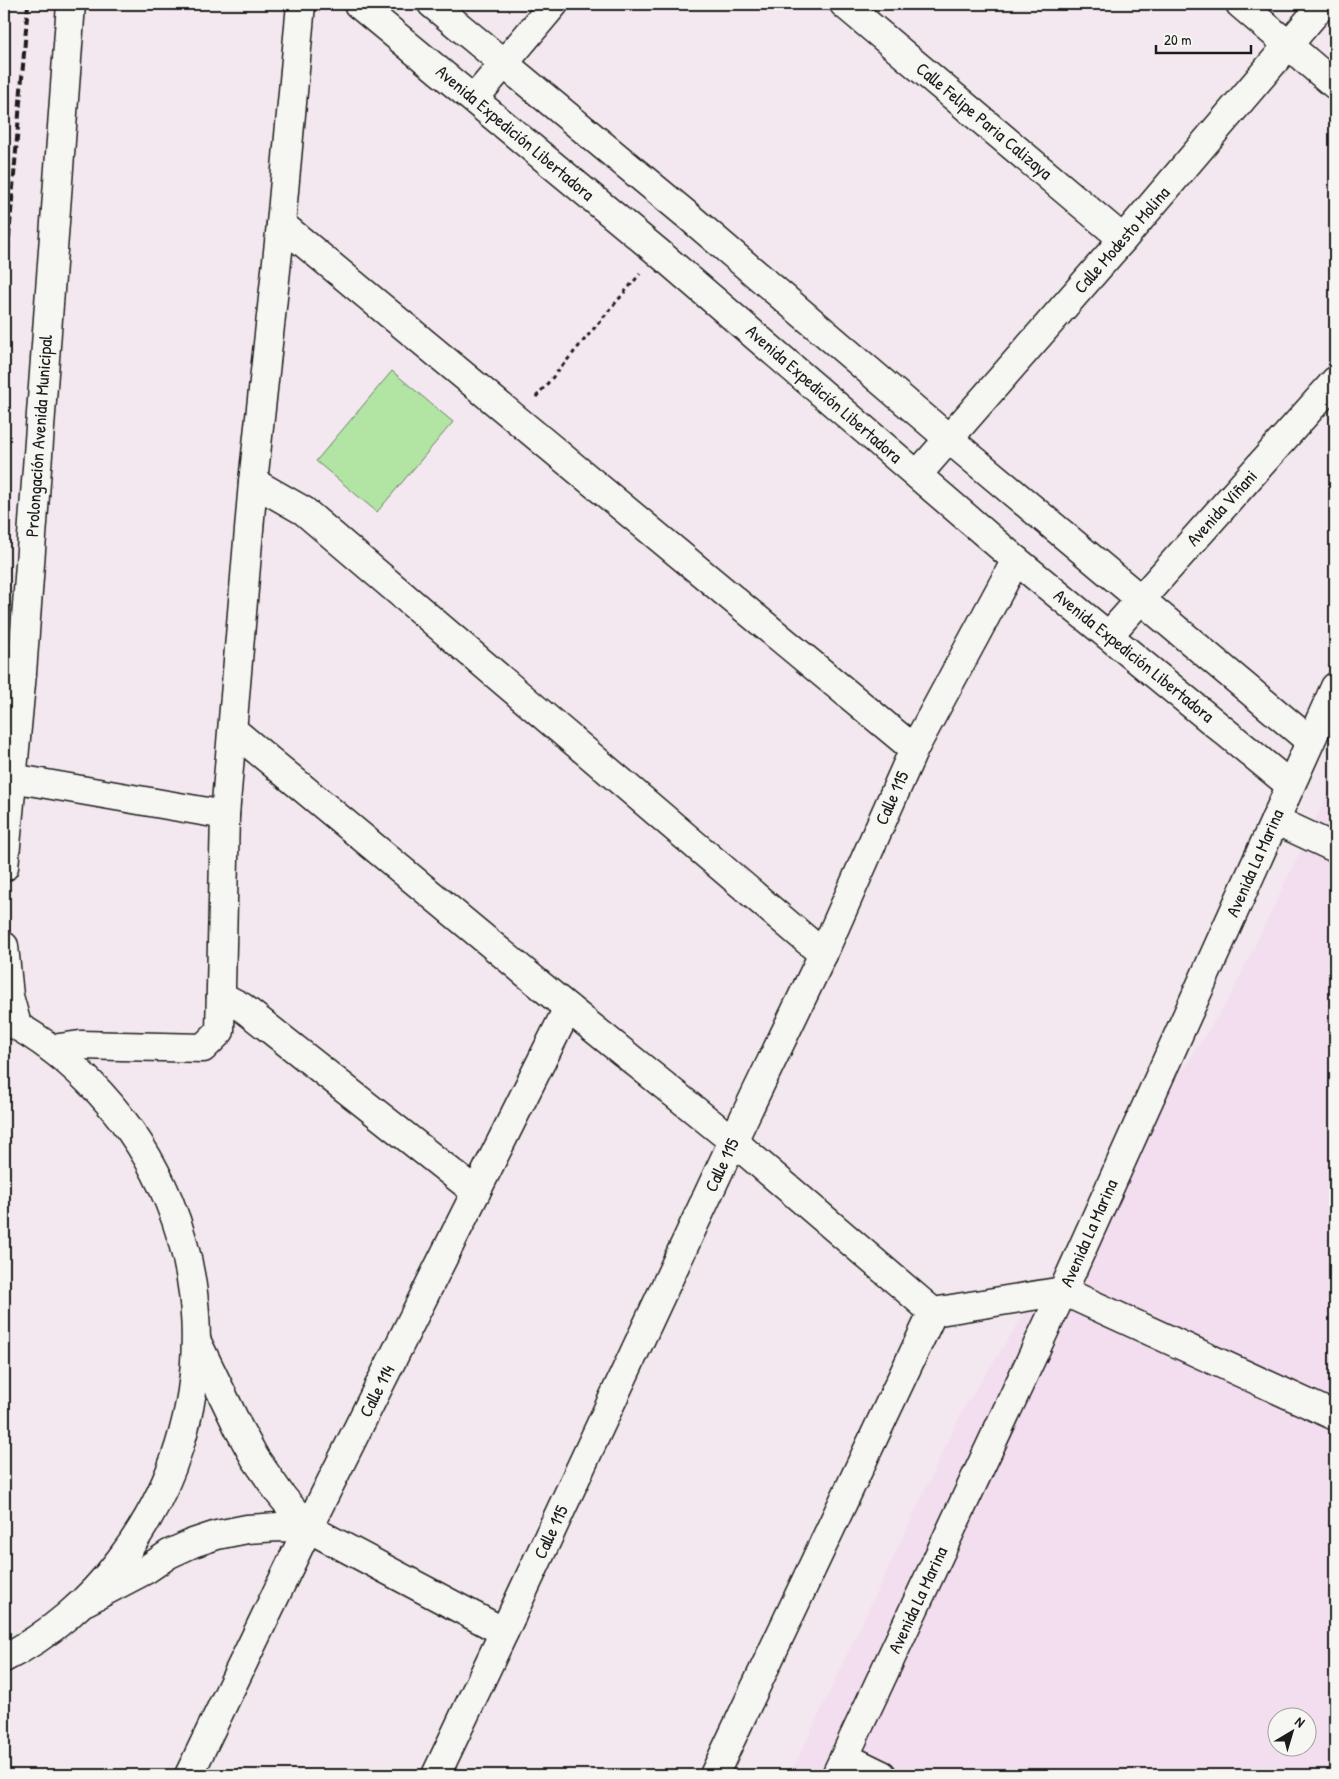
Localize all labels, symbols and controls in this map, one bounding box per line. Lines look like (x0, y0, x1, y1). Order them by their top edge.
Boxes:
scale bar (1156, 22, 1252, 54)
text: 20 m (1164, 29, 1191, 50)
street label: Calle Felipe Paria Calizaya (911, 56, 1058, 185)
street label: Avenida Expedición Libertadora (431, 59, 600, 206)
street label: Calle Modesto Molina (1068, 181, 1175, 299)
street label: Avenida Expedición Libertadora (741, 319, 908, 469)
street label: Prolongación Avenida Municipal (19, 334, 58, 538)
street label: Avenida Viñani (1181, 464, 1263, 551)
street label: Avenida Expedición Libertadora (1049, 583, 1220, 728)
street label: Calle 115 (869, 766, 915, 829)
street label: Avenida La Marina (1220, 805, 1289, 921)
street label: Calle 115 (698, 1133, 745, 1196)
street label: Avenida La Marina (1054, 1175, 1123, 1291)
street label: Calle 114 (353, 1360, 400, 1421)
street label: Calle 115 (527, 1500, 574, 1563)
street label: Avenida La Marina (882, 1542, 953, 1657)
north arrow (1266, 1706, 1316, 1756)
text: N (1292, 1712, 1310, 1731)

